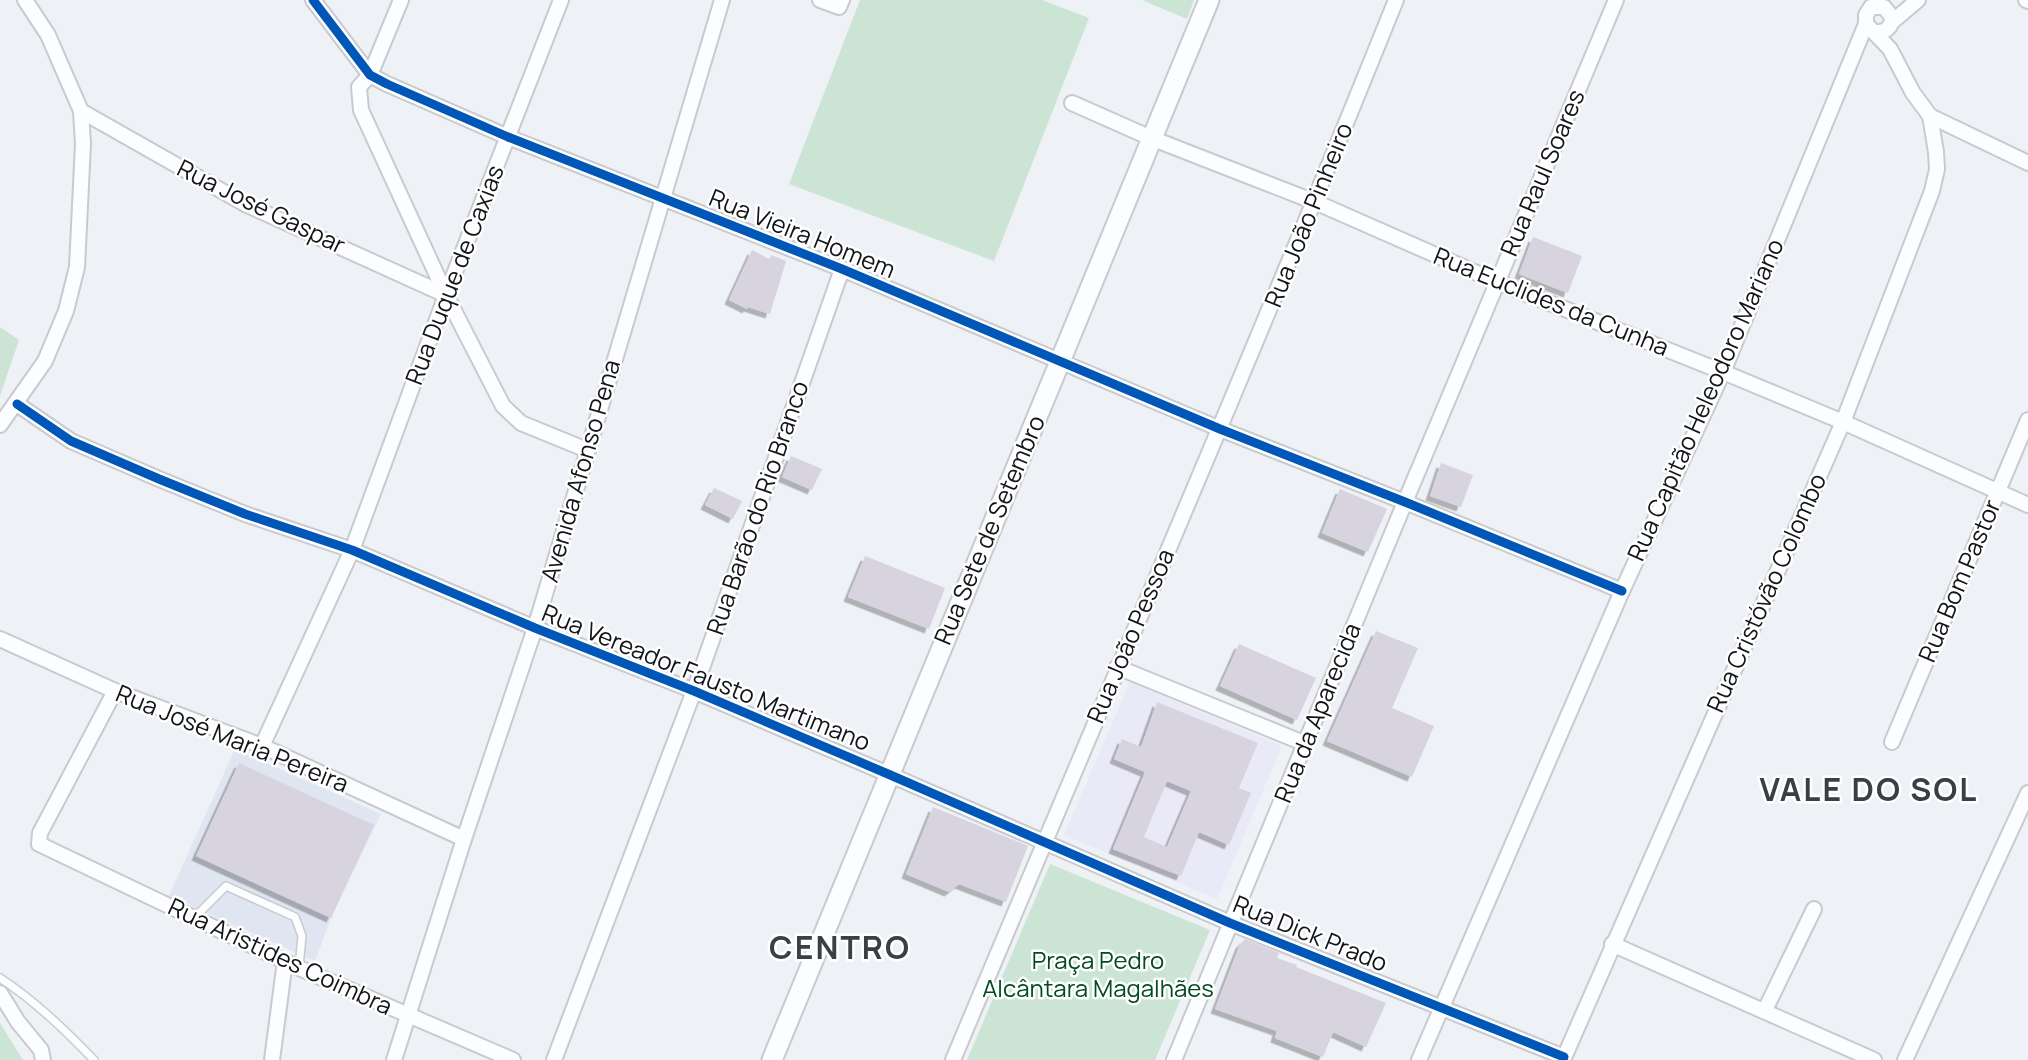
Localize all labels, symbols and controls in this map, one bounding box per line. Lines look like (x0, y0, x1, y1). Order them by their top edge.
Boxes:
street label: Rua Raul Soares (1492, 84, 1592, 261)
street label: Rua João Pinheiro (1256, 117, 1360, 311)
street label: Rua José Gaspar (172, 151, 352, 261)
street label: Rua Duque de Caxias (396, 160, 511, 389)
street label: Rua Vieira Homem (705, 180, 901, 285)
street label: Rua Capitão Heleodoro Mariano (1619, 233, 1791, 566)
street label: Rua Euclides da Cunha (1429, 238, 1674, 363)
street label: Avenida Afonso Pena (532, 355, 627, 586)
street label: Rua Barão do Rio Branco (698, 376, 816, 639)
street label: Rua Sete de Setembro (925, 410, 1052, 649)
street label: Rua Cristóvão Colombo (1698, 468, 1833, 717)
street label: Rua Bom Pastor (1910, 494, 2008, 667)
street label: Rua João Pessoa (1078, 543, 1181, 728)
street label: Rua Vereador Fausto Martimano (538, 596, 876, 758)
street label: Rua da Aparecida (1266, 618, 1368, 807)
street label: Rua José Maria Pereira (111, 676, 354, 799)
district label: VALE DO SOL (1760, 767, 1978, 811)
street label: Rua Dick Prado (1229, 887, 1393, 979)
street label: Rua Aristides Coimbra (163, 889, 398, 1022)
district label: CENTRO (769, 925, 911, 969)
park label: Praça Pedro Alcântara Magalhães (982, 943, 1214, 1004)

